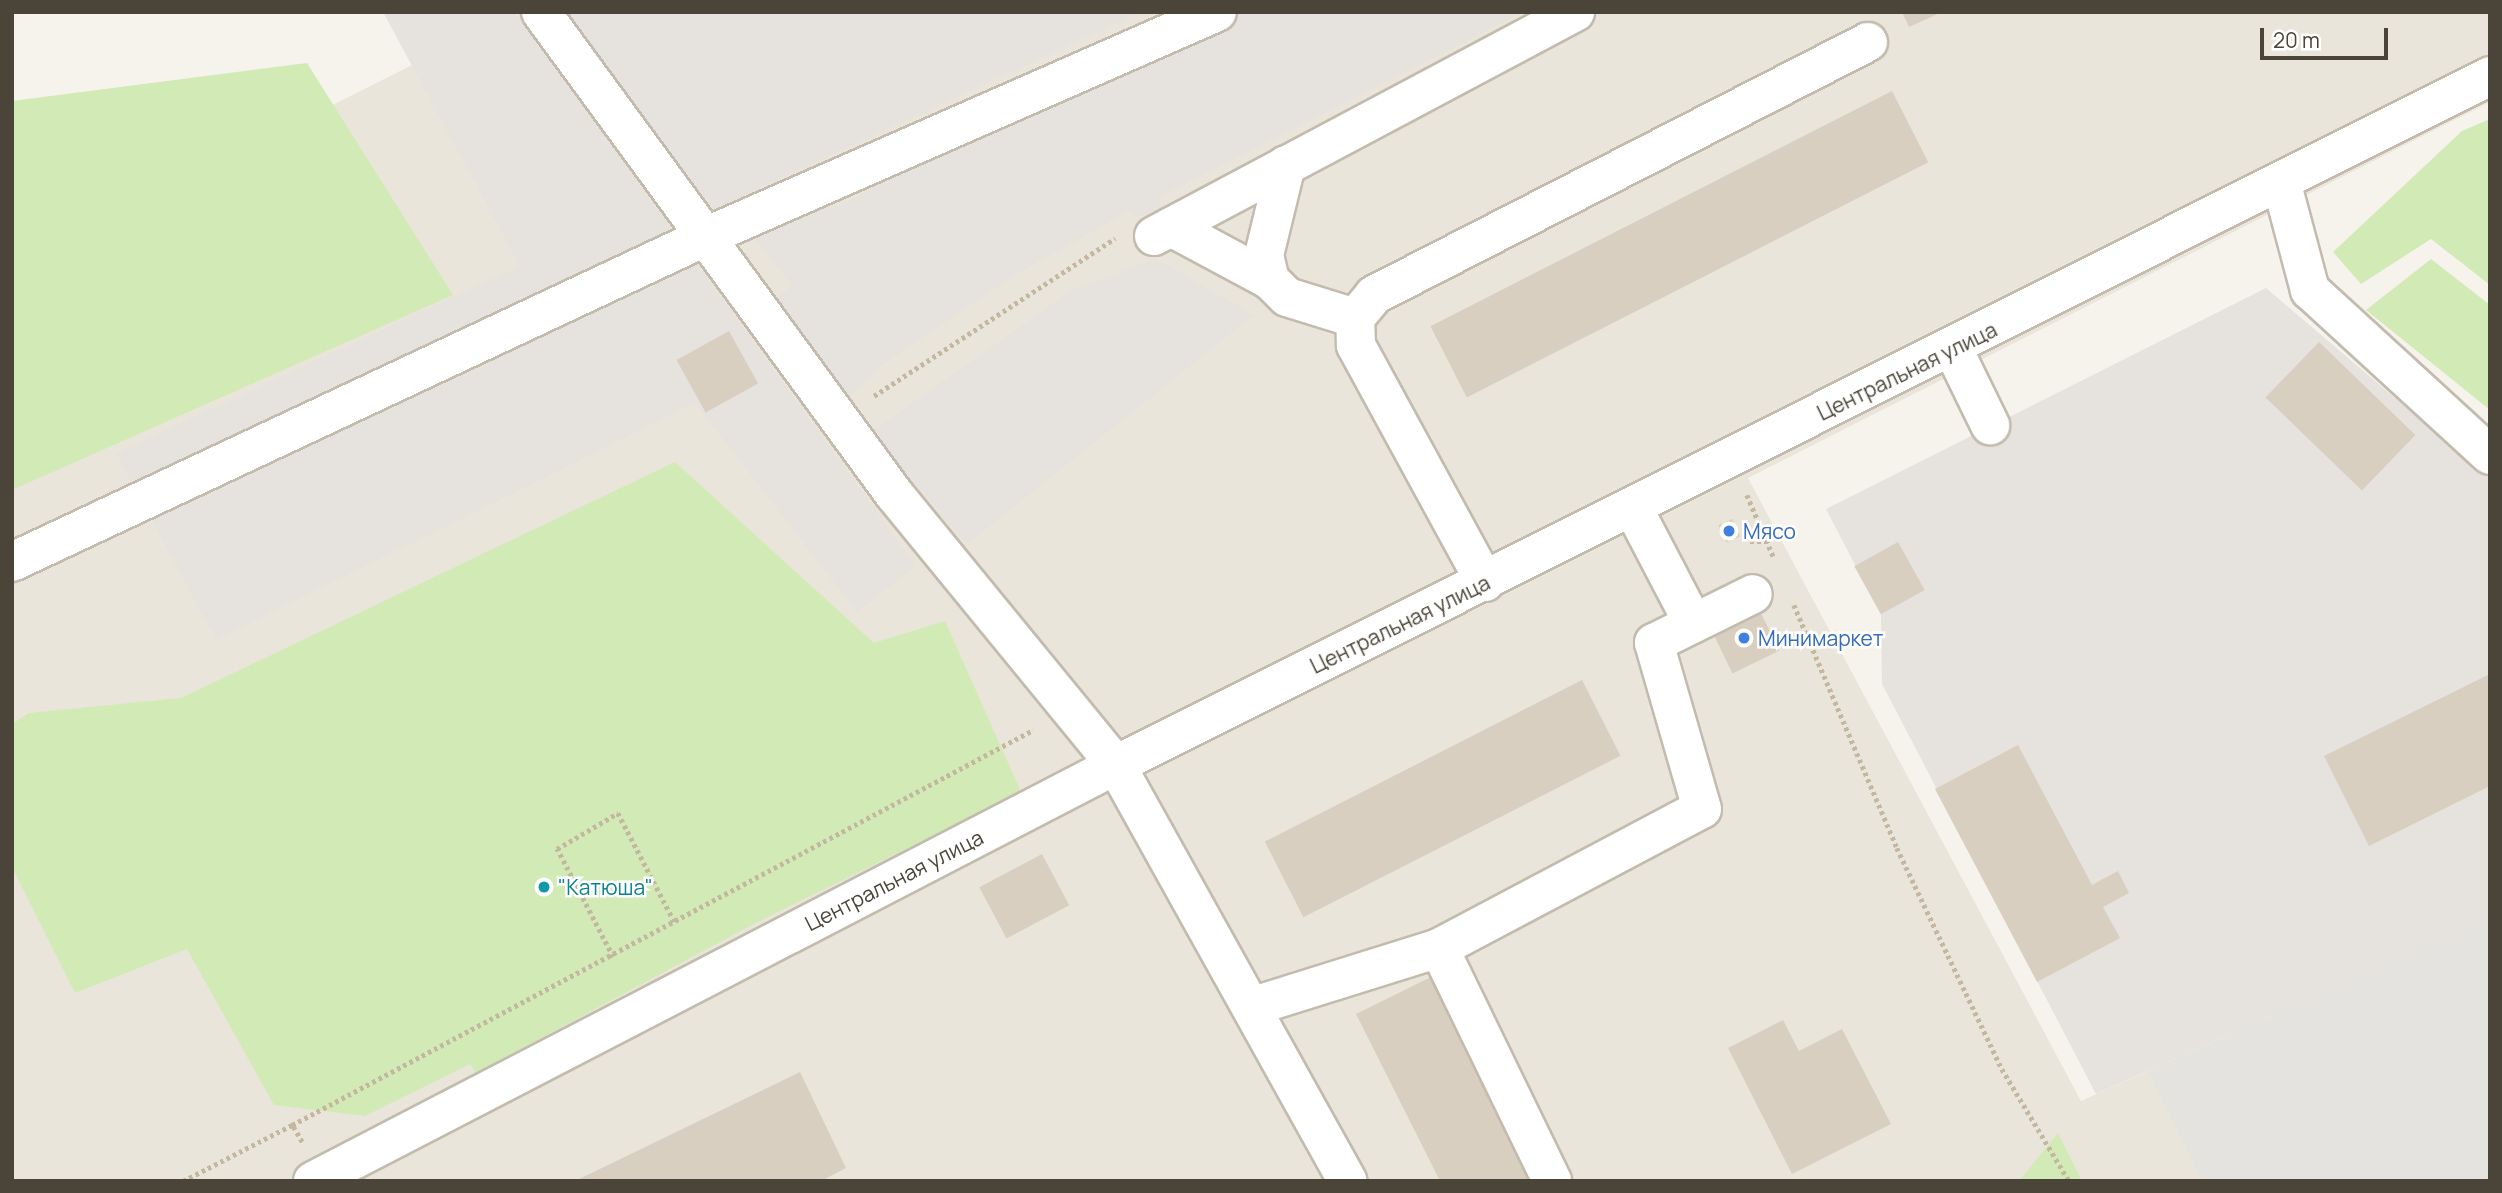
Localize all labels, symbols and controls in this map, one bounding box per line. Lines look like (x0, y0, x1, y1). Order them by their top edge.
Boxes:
scale bar (2264, 14, 2392, 58)
text: 20 m (2273, 26, 2320, 54)
street label: Центральная улица (1813, 317, 2001, 425)
place label: Мясо (1743, 518, 1796, 544)
marker: Мясо (1721, 523, 1737, 539)
street label: Центральная улица (1306, 570, 1494, 678)
place label: Минимаркет (1758, 625, 1883, 651)
marker: Минимаркет (1736, 630, 1752, 646)
street label: Центральная улица (801, 824, 987, 936)
place label: "Катюша" (558, 874, 653, 900)
marker: "Катюша" (536, 879, 552, 895)

